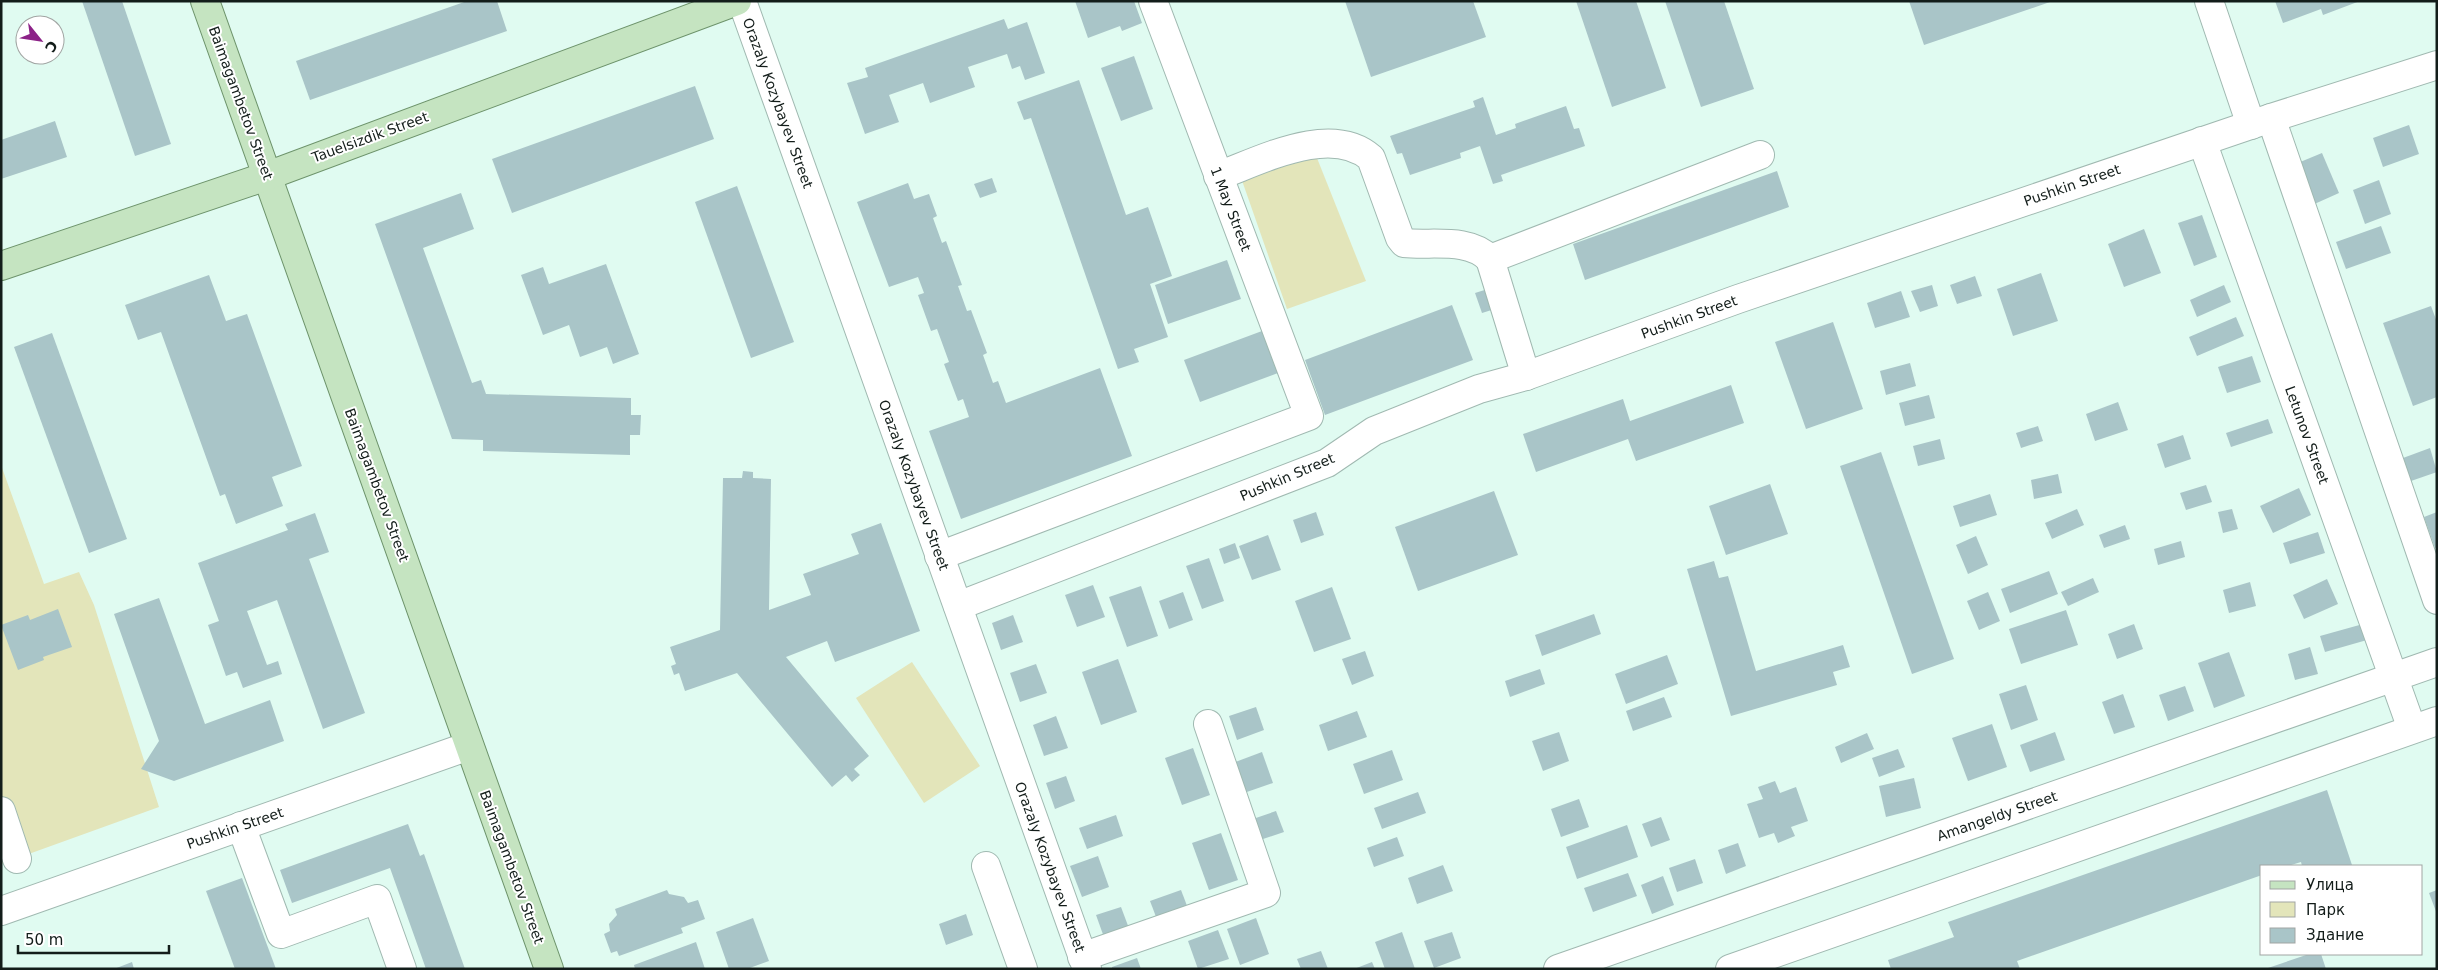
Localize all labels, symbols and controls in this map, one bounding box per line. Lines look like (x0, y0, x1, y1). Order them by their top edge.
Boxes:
north arrow (15, 15, 65, 65)
street label: Orazaly Kozybayev Street (740, 16, 817, 191)
street label: Baimagambetov Street (206, 24, 276, 182)
text: С (42, 38, 61, 55)
street label: Tauelsіzdіk Street (309, 108, 431, 166)
street label: Pushkin Street (2022, 161, 2123, 209)
street label: 1 May Street (1208, 164, 1255, 254)
street label: Pushkin Street (1639, 292, 1740, 342)
street label: Letunov Street (2282, 384, 2332, 487)
street label: Orazaly Kozybayev Street (876, 398, 953, 573)
street label: Baimagambetov Street (342, 406, 412, 564)
street label: Pushkin Street (1237, 450, 1337, 504)
street label: Orazaly Kozybayev Street (1012, 780, 1089, 955)
street label: Baimagambetov Street (477, 788, 547, 946)
street label: Amangeldy Street (1935, 788, 2060, 844)
street label: Pushkin Street (185, 804, 286, 852)
legend (2260, 865, 2423, 955)
text: Улица (2306, 876, 2354, 894)
text: Парк (2306, 901, 2345, 919)
scale bar (18, 922, 169, 954)
text: Здание (2306, 926, 2364, 944)
text: 50 m (25, 931, 63, 949)

